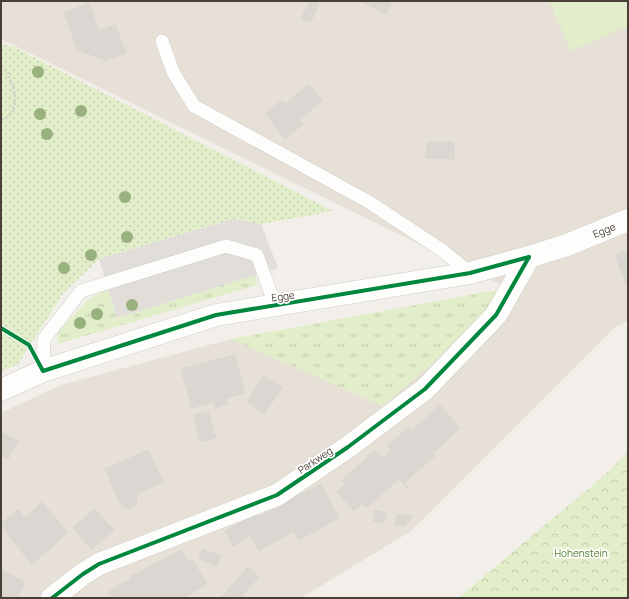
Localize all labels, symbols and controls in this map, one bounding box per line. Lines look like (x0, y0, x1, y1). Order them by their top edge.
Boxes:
street label: Egge (591, 219, 618, 241)
street label: Egge (270, 287, 296, 305)
street label: Parkweg (295, 443, 335, 477)
park label: Hohenstein (554, 546, 608, 560)

